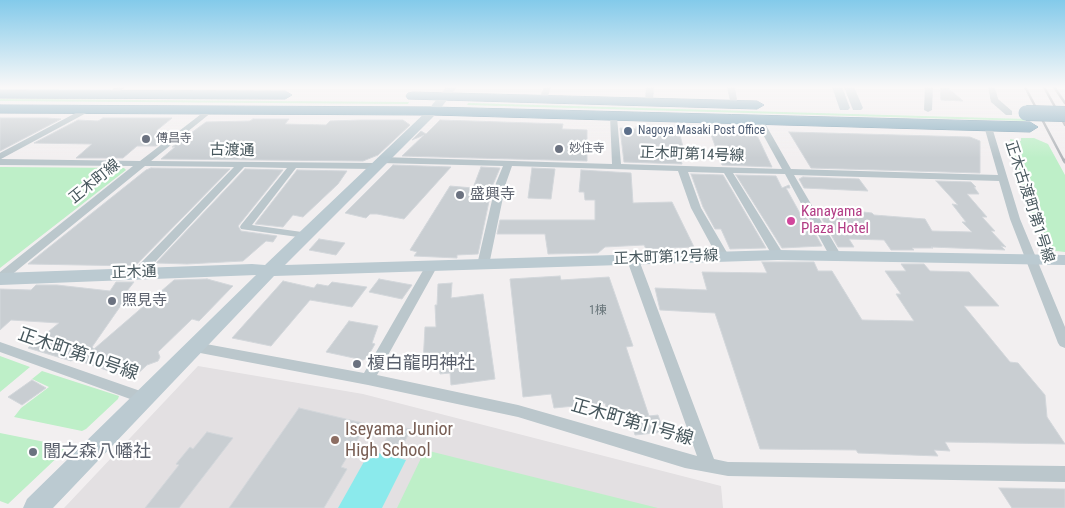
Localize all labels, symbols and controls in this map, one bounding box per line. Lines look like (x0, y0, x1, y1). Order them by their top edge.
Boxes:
place label: Nagoya Masaki Post Office (638, 124, 765, 138)
marker: Nagoya Masaki Post Office (622, 125, 634, 137)
place label: 傅昌寺 (156, 132, 192, 146)
marker: 傅昌寺 (140, 133, 152, 145)
street label: 正木古渡町第1号線 (1001, 139, 1057, 265)
street label: 古渡通 (209, 142, 255, 160)
place label: 妙住寺 (569, 142, 605, 156)
marker: 妙住寺 (553, 143, 565, 155)
street label: 正木町第14号線 (639, 144, 745, 166)
street label: 正木町線 (66, 156, 124, 208)
place label: 盛興寺 (470, 186, 515, 204)
marker: 盛興寺 (454, 189, 466, 201)
place label: Kanayama Plaza Hotel (801, 203, 869, 238)
marker: Kanayama Plaza Hotel (785, 215, 797, 227)
street label: 正木町第12号線 (613, 247, 719, 269)
street label: 正木通 (111, 263, 157, 283)
place label: 照見寺 (122, 292, 167, 310)
marker: 照見寺 (106, 295, 118, 307)
house number: 1棟 (589, 304, 607, 318)
street label: 正木町第10号線 (15, 324, 141, 386)
place label: 榎白龍明神社 (367, 353, 475, 375)
marker: 榎白龍明神社 (351, 358, 363, 370)
street label: 正木町第11号線 (569, 395, 695, 451)
place label: Iseyama Junior High School (345, 419, 453, 462)
marker: Iseyama Junior High School (329, 434, 341, 446)
place label: 闇之森八幡社 (43, 441, 151, 463)
marker: 闇之森八幡社 (27, 446, 39, 458)

